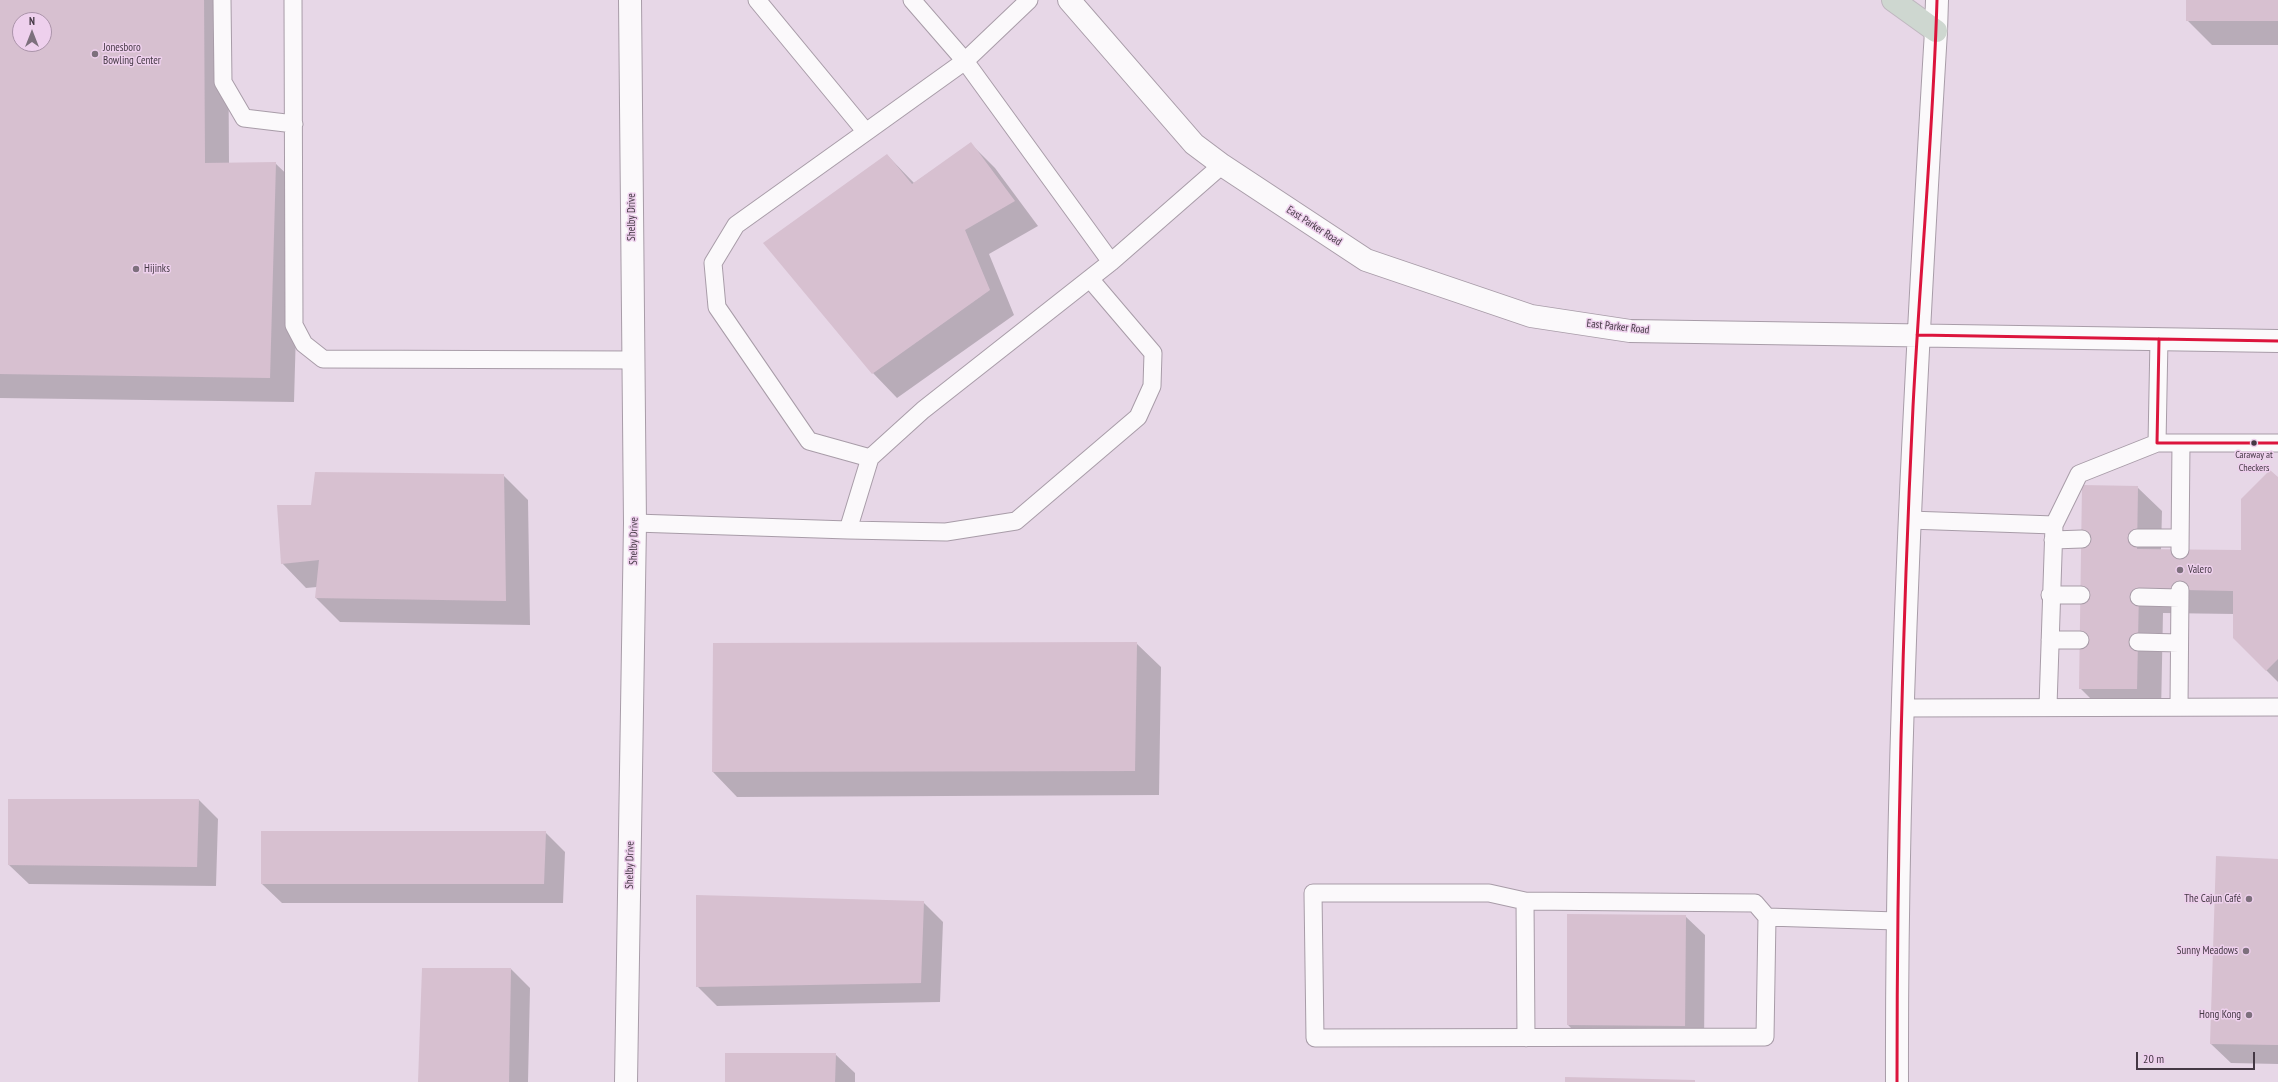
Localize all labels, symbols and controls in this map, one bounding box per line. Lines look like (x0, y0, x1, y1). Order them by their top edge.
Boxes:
north arrow (12, 12, 52, 52)
text: N (29, 14, 35, 28)
place label: Jonesboro Bowling Center (103, 41, 161, 67)
marker: Jonesboro Bowling Center (90, 49, 100, 59)
street label: Shelby Drive (625, 193, 639, 241)
street label: East Parker Road (1284, 203, 1344, 249)
place label: Hijinks (144, 262, 170, 276)
marker: Hijinks (131, 264, 141, 274)
street label: East Parker Road (1586, 317, 1650, 337)
marker: Caraway at Checkers (2249, 438, 2259, 448)
place label: Caraway at Checkers (2235, 449, 2273, 472)
street label: Shelby Drive (627, 517, 641, 565)
place label: Valero (2188, 563, 2212, 577)
marker: Valero (2175, 565, 2185, 575)
street label: Shelby Drive (623, 841, 637, 889)
place label: The Cajun Café (2184, 892, 2241, 906)
marker: The Cajun Café (2244, 894, 2254, 904)
place label: Sunny Meadows (2177, 944, 2238, 958)
marker: Sunny Meadows (2241, 946, 2251, 956)
place label: Hong Kong (2199, 1008, 2241, 1022)
marker: Hong Kong (2244, 1010, 2254, 1020)
scale bar (2138, 1044, 2257, 1070)
text: 20 m (2143, 1051, 2164, 1066)

